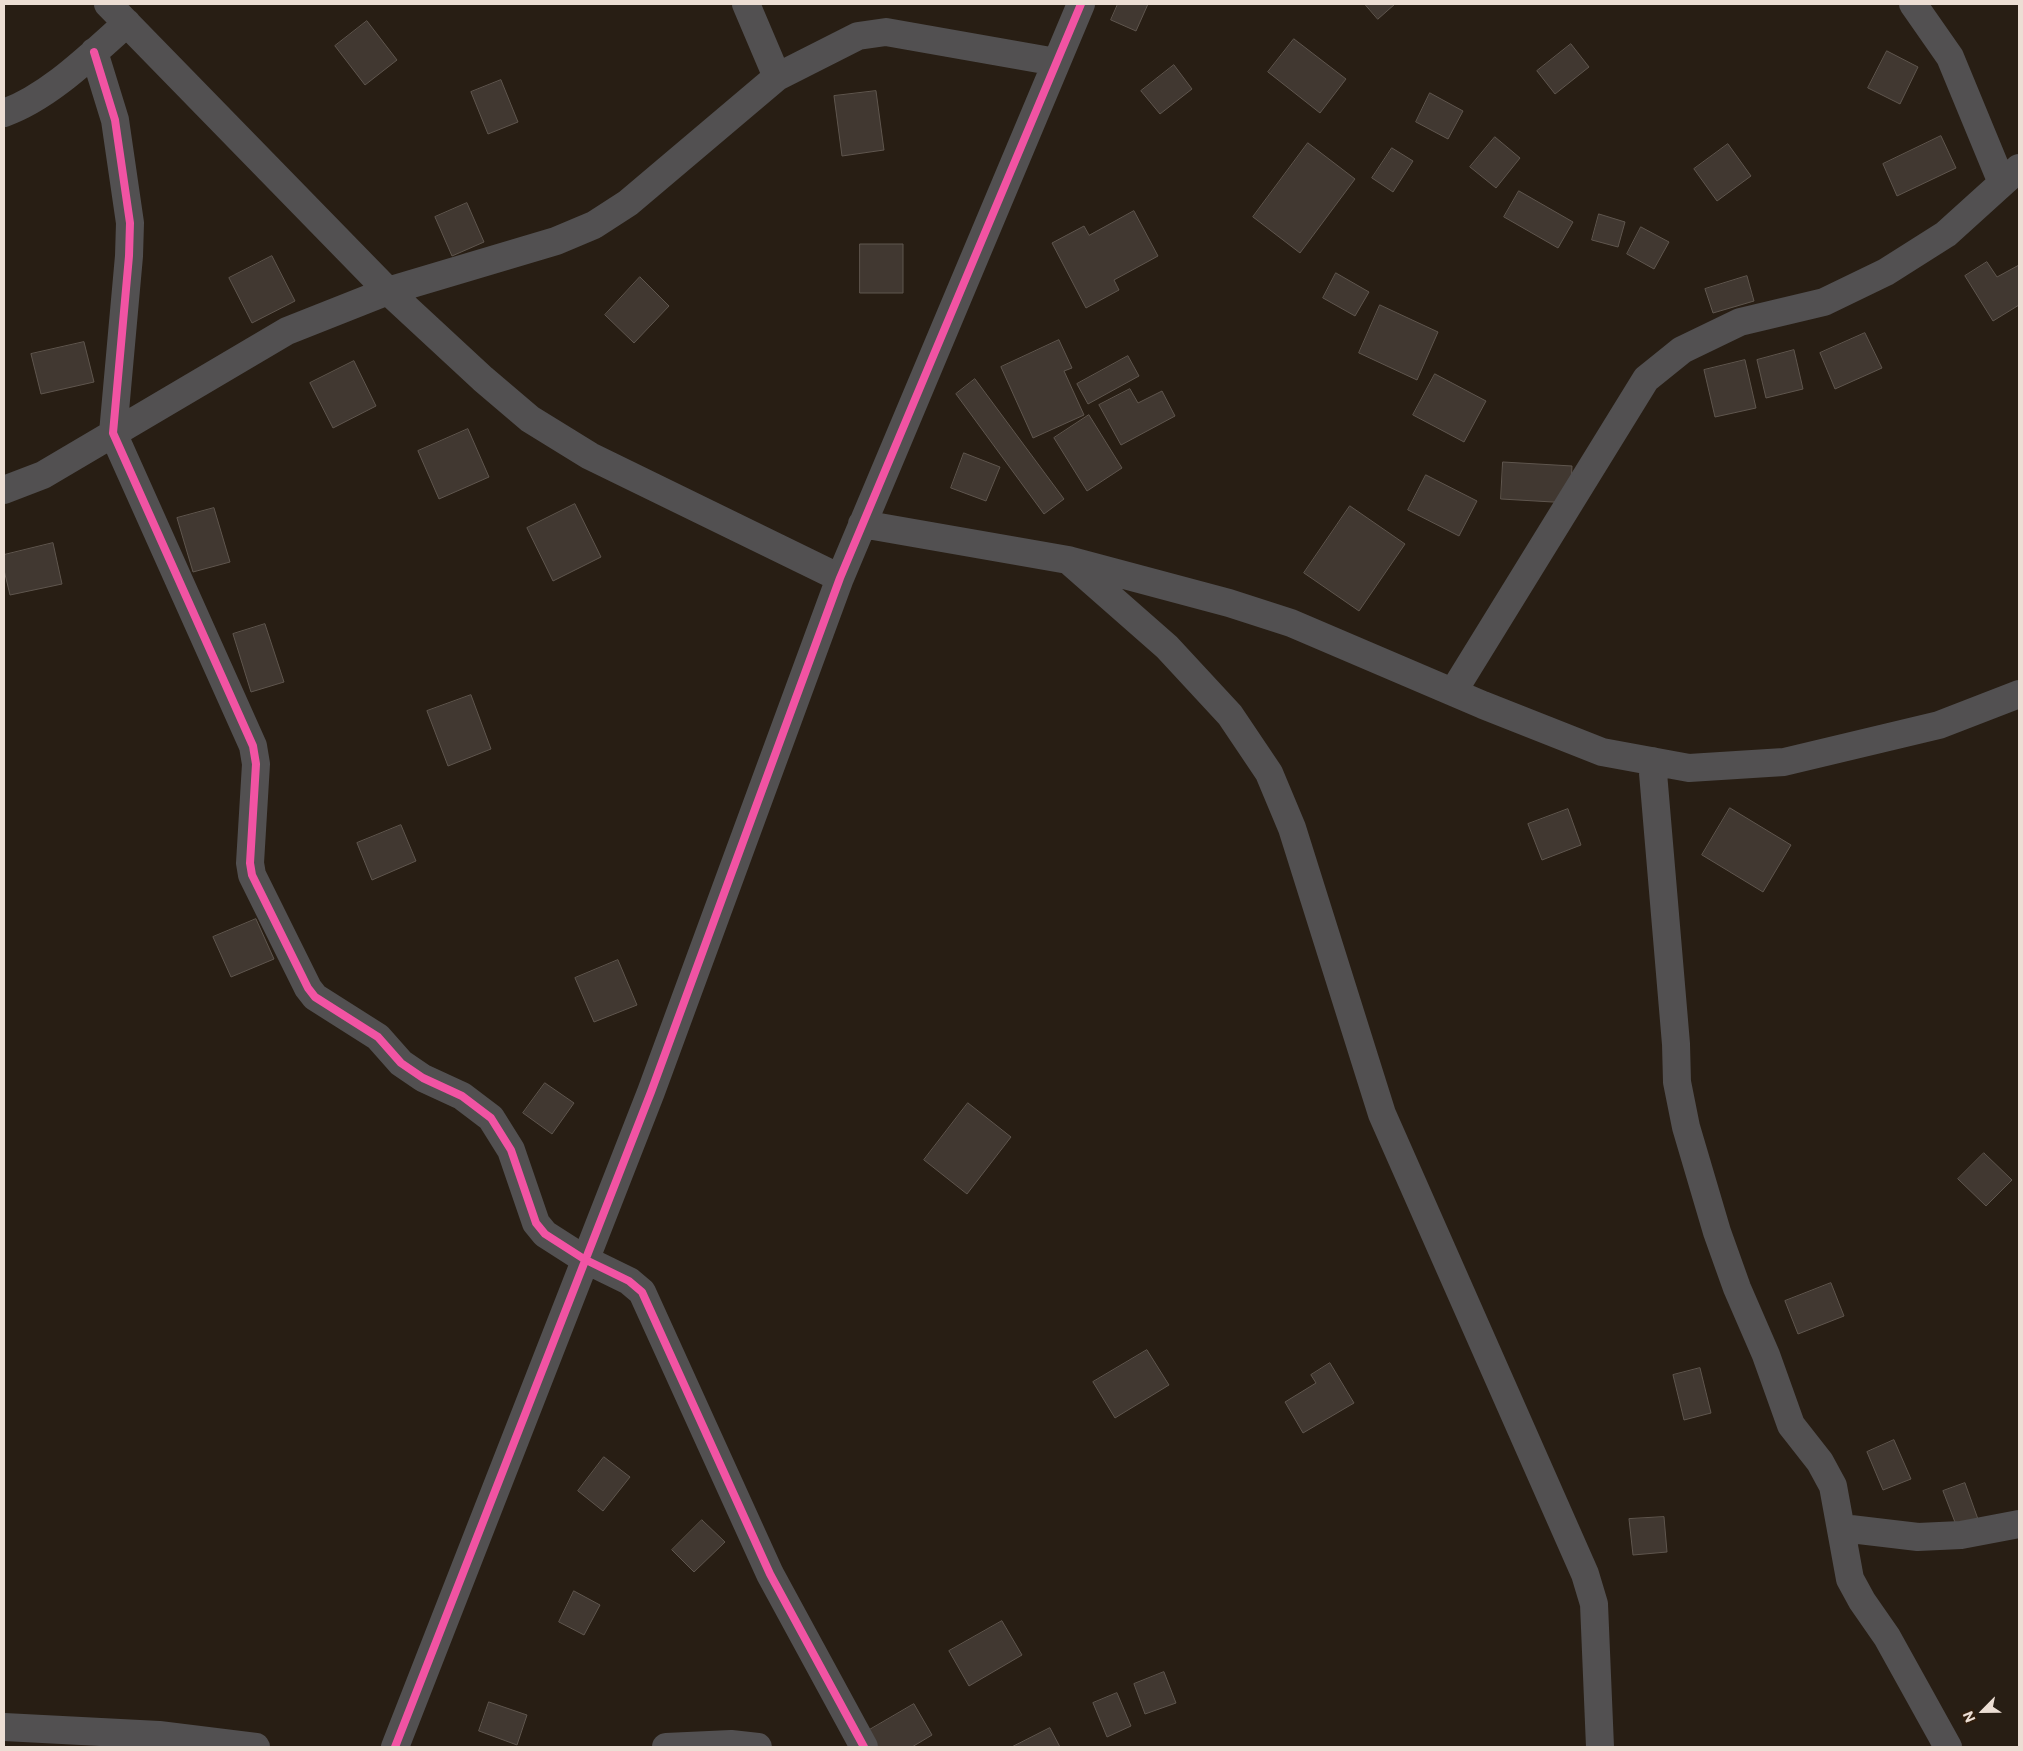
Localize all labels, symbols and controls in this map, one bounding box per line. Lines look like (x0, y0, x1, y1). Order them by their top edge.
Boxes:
north arrow (1958, 1686, 2008, 1736)
text: N (1959, 1709, 1979, 1725)

